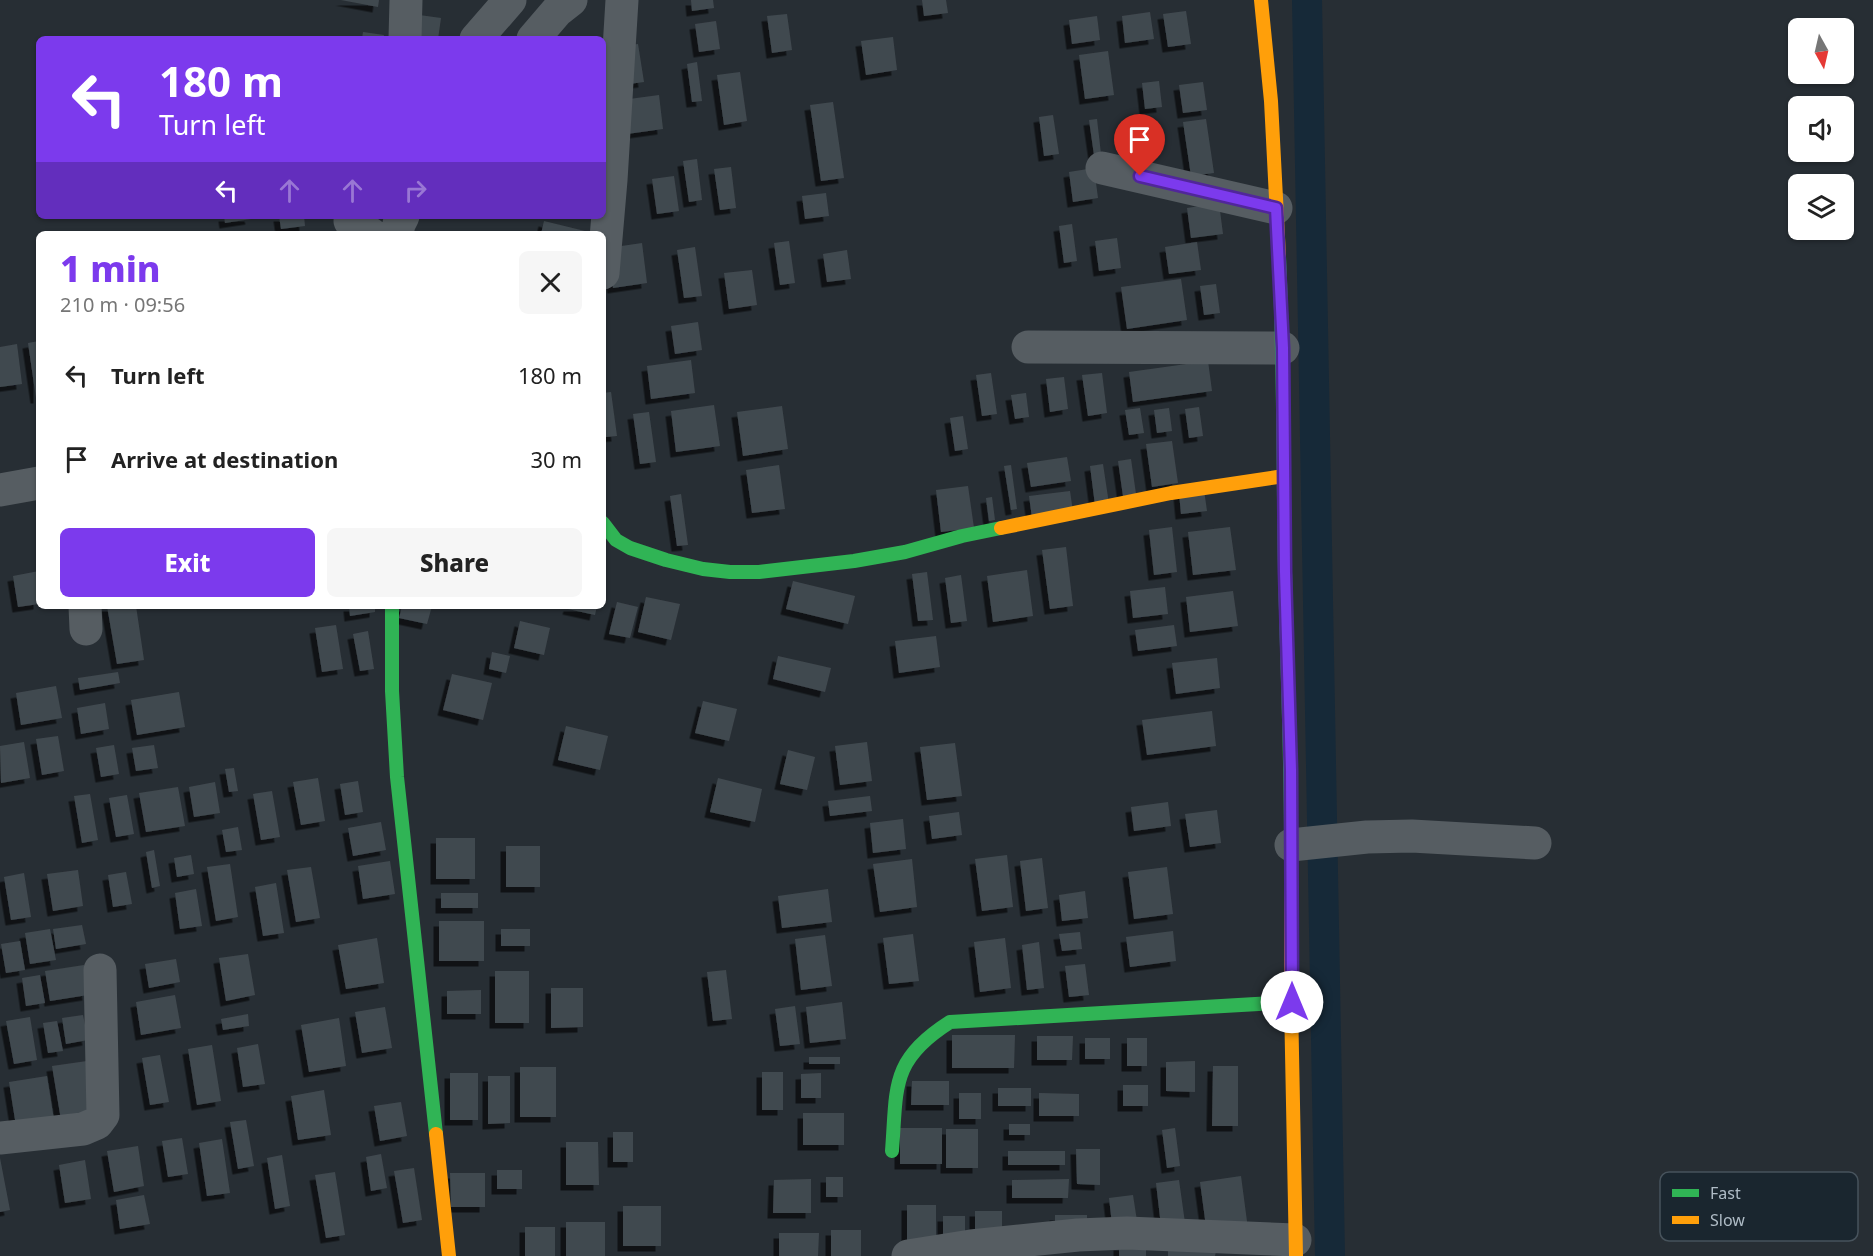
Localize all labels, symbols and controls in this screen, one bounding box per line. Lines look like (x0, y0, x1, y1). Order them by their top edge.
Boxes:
north arrow (1788, 18, 1854, 84)
map controls (1788, 18, 1854, 240)
text: 180 m (159, 52, 283, 109)
icon: left (60, 60, 138, 138)
button: sound (1788, 96, 1854, 162)
text: Turn left (159, 106, 265, 143)
pin (1114, 114, 1165, 176)
icon: arrive (1123, 123, 1156, 156)
icon: left (210, 174, 243, 207)
icon: ahead (273, 174, 306, 207)
icon: ahead (336, 174, 369, 207)
icon: right (399, 174, 432, 207)
button: layers (1788, 174, 1854, 240)
text: 1 min (60, 244, 161, 293)
button: close (519, 251, 582, 314)
text: 210 m · 09:56 (60, 291, 185, 318)
icon: left (60, 359, 93, 392)
text: Turn left (111, 360, 205, 390)
text: 180 m (518, 360, 582, 390)
icon: arrive (60, 443, 93, 476)
text: Arrive at destination (111, 444, 338, 474)
text: 30 m (531, 444, 582, 474)
button: Exit (60, 528, 315, 597)
button: Share (327, 528, 582, 597)
position arrow (1260, 970, 1324, 1034)
legend (1660, 1172, 1858, 1241)
text: Fast (1710, 1182, 1741, 1204)
text: Slow (1710, 1209, 1745, 1231)

